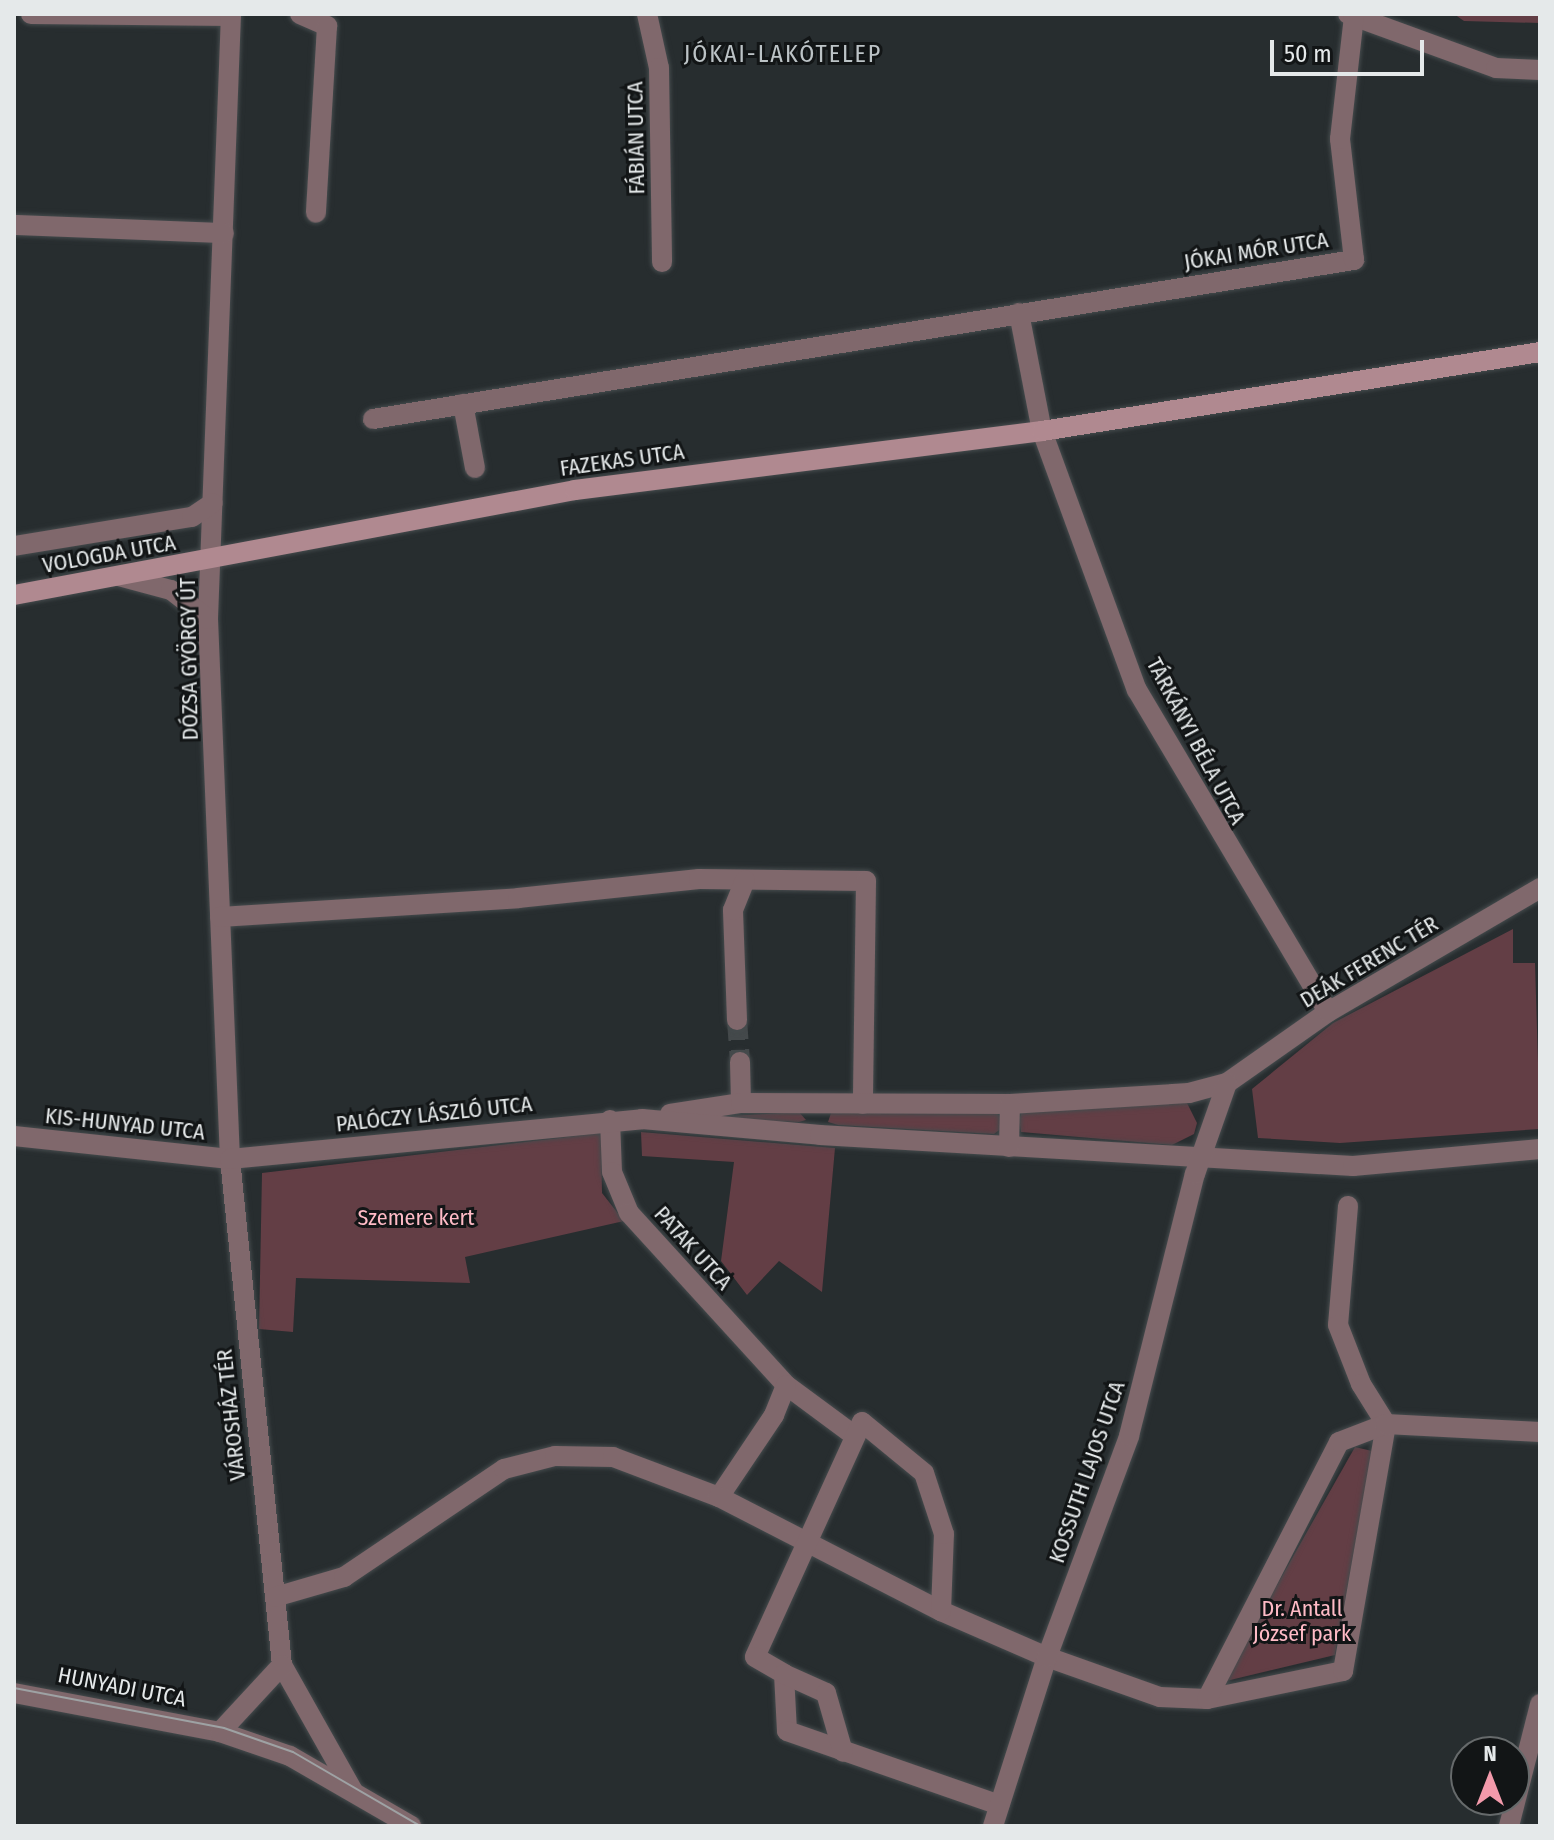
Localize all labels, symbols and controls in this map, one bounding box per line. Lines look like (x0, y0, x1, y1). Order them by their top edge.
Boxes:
scale bar (1274, 24, 1428, 74)
text: 50 m (1284, 40, 1332, 68)
district label: JÓKAI-LAKÓTELEP (684, 41, 882, 69)
street label: FÁBIÁN UTCA (622, 81, 650, 195)
street label: JÓKAI MÓR UTCA (1182, 227, 1330, 275)
street label: FAZEKAS UTCA (558, 438, 686, 482)
street label: VOLOGDA UTCA (40, 529, 178, 579)
street label: DÓZSA GYÖRGY ÚT (174, 577, 204, 741)
street label: TÁRKÁNYI BÉLA UTCA (1141, 653, 1251, 829)
street label: DEÁK FERENC TÉR (1295, 911, 1443, 1013)
street label: PALÓCZY LÁSZLÓ UTCA (335, 1091, 533, 1137)
street label: KIS-HUNYAD UTCA (44, 1102, 206, 1146)
street label: PATAK UTCA (649, 1201, 737, 1295)
park label: Szemere kert (358, 1205, 474, 1231)
street label: VÁROSHÁZ TÉR (211, 1348, 251, 1482)
street label: KOSSUTH LAJOS UTCA (1043, 1378, 1131, 1566)
park label: Dr. Antall József park (1253, 1595, 1351, 1646)
street label: HUNYADI UTCA (56, 1662, 188, 1712)
north arrow (1450, 1736, 1530, 1816)
text: N (1483, 1740, 1497, 1767)

